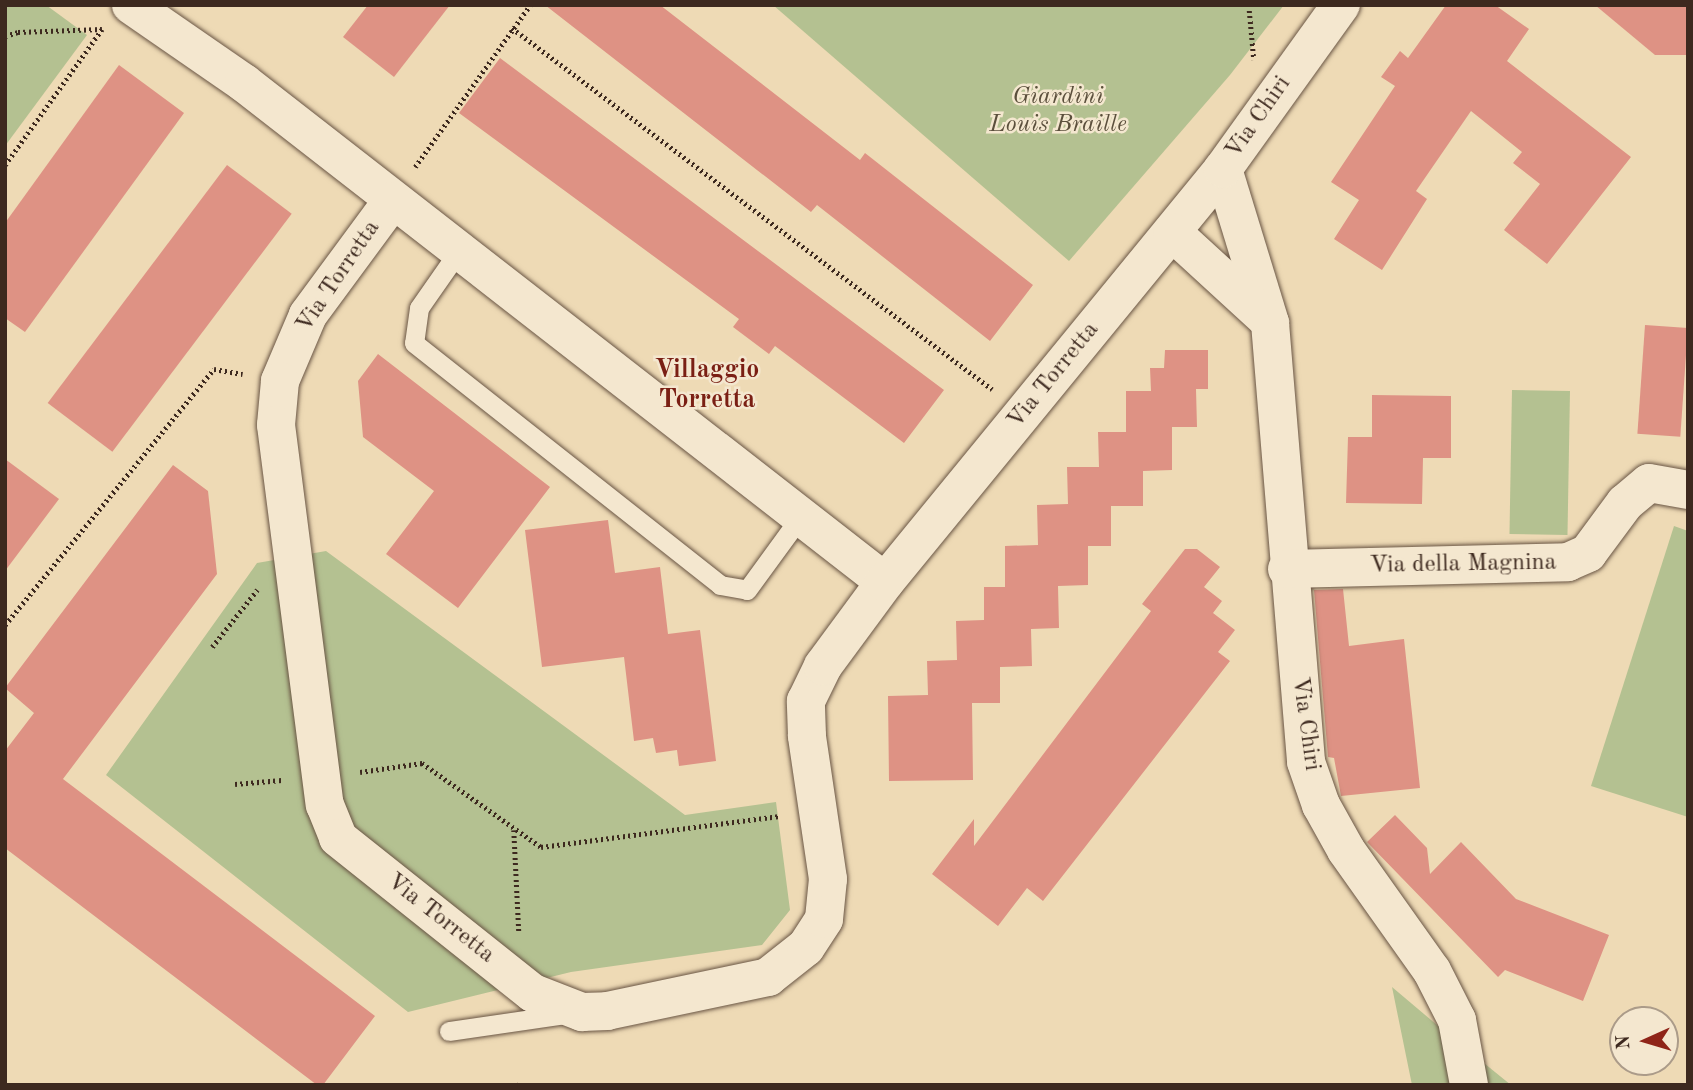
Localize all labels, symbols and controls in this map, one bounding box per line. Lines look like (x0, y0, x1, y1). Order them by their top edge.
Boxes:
street label: Via Chiri (1220, 71, 1298, 165)
park label: Giardini Louis Braille (989, 84, 1127, 140)
street label: Via Torretta (291, 215, 387, 339)
street label: Via Torretta (1002, 317, 1106, 435)
district label: Villaggio Torretta (655, 355, 759, 416)
street label: Via della Magnina (1369, 549, 1557, 581)
street label: Via Chiri (1284, 675, 1326, 773)
street label: Via Torretta (380, 868, 500, 970)
north arrow (1609, 1006, 1679, 1076)
text: N (1615, 1034, 1635, 1050)

